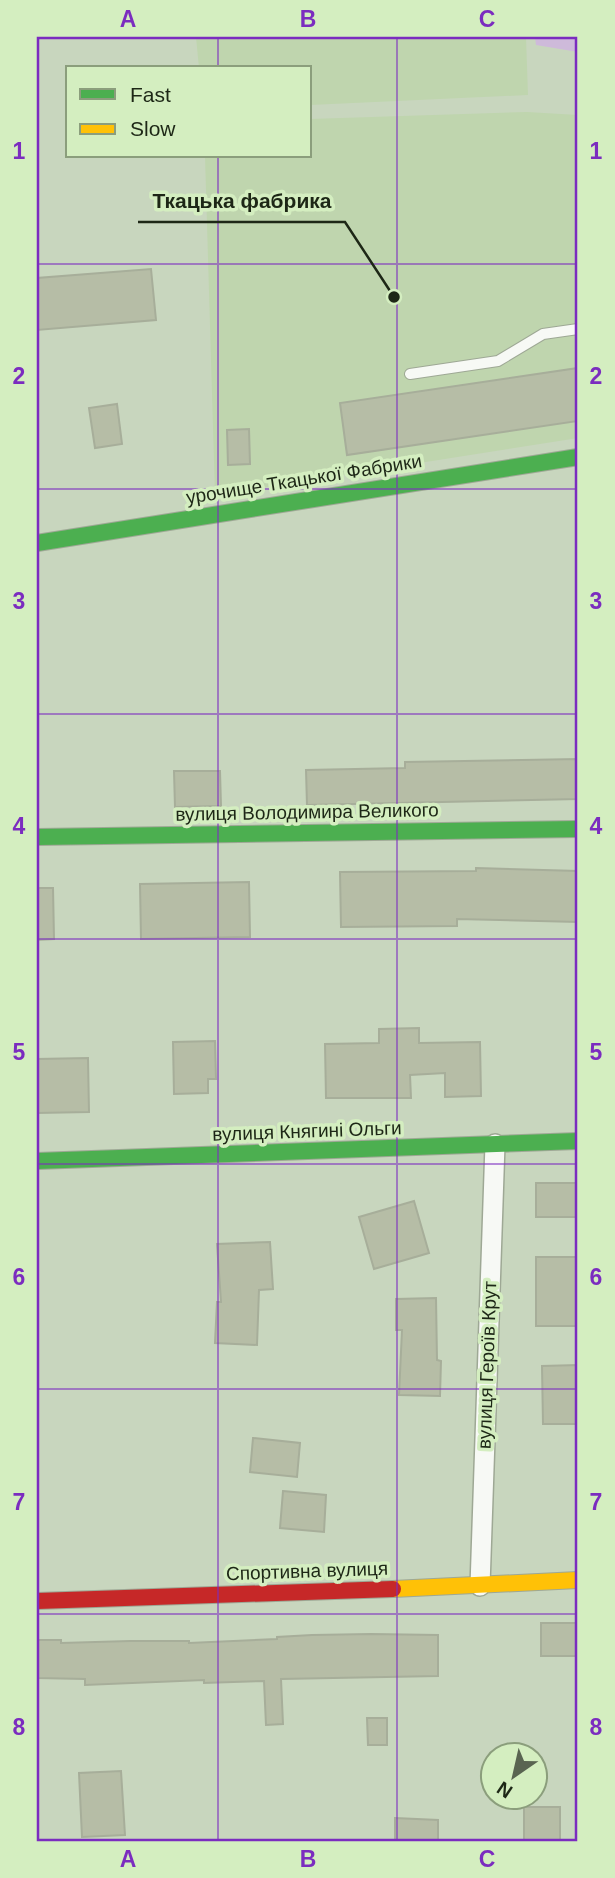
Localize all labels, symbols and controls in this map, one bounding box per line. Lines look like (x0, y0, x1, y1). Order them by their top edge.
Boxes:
text: A (120, 6, 136, 32)
text: B (300, 6, 316, 32)
text: C (479, 6, 495, 32)
legend (66, 66, 312, 158)
text: Fast (130, 83, 171, 106)
text: Slow (130, 117, 176, 140)
text: 1 (13, 138, 26, 164)
text: 1 (590, 138, 603, 164)
callout: Ткацька фабрика (138, 180, 345, 222)
text: Ткацька фабрика (152, 189, 332, 212)
text: 2 (13, 363, 25, 389)
text: 2 (590, 363, 602, 389)
street label: урочище Ткацької Фабрики (185, 450, 423, 508)
text: 3 (13, 588, 25, 614)
text: 3 (590, 588, 602, 614)
street label: вулиця Володимира Великого (175, 799, 439, 825)
text: 4 (13, 813, 26, 839)
text: 4 (590, 813, 603, 839)
text: 5 (13, 1039, 26, 1065)
text: 5 (590, 1039, 603, 1065)
street label: вулиця Княгині Ольги (212, 1117, 402, 1145)
text: 6 (13, 1264, 25, 1290)
text: 6 (590, 1264, 602, 1290)
street label: вулиця Героїв Крут (474, 1280, 500, 1449)
text: 7 (13, 1489, 25, 1515)
text: 7 (590, 1489, 602, 1515)
street label: Спортивна вулиця (226, 1558, 388, 1584)
text: 8 (13, 1714, 26, 1740)
text: 8 (590, 1714, 603, 1740)
north arrow (478, 1742, 548, 1812)
text: N (493, 1777, 516, 1802)
text: A (120, 1846, 136, 1872)
text: B (300, 1846, 316, 1872)
text: C (479, 1846, 495, 1872)

